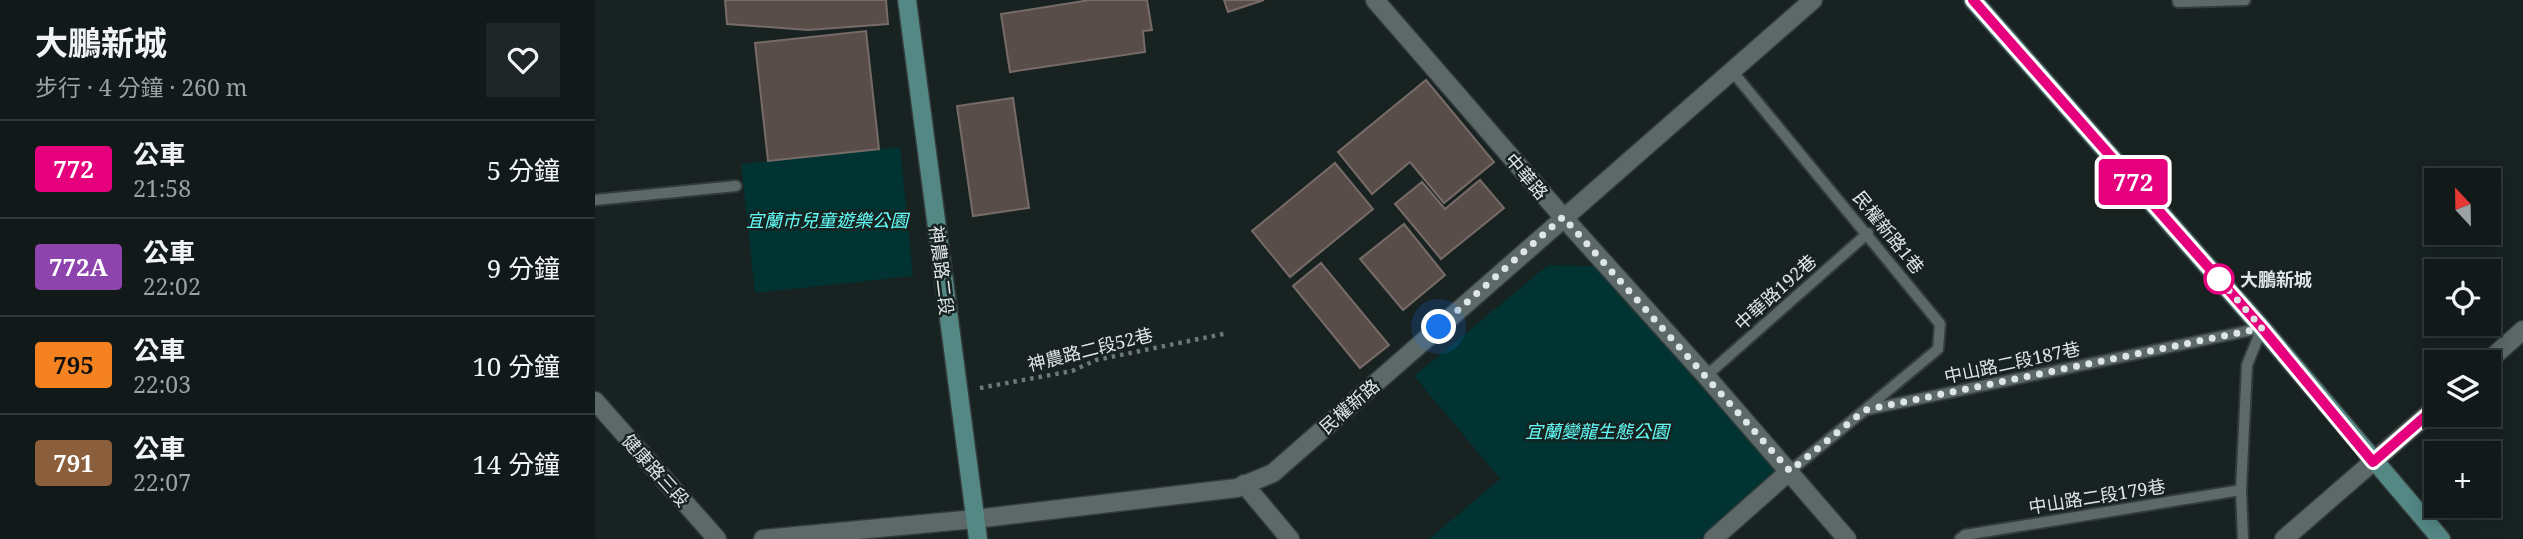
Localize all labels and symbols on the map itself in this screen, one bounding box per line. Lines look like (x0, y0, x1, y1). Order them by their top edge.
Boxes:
street label: 中華路 (1500, 148, 1554, 204)
line badge: 772 (2093, 159, 2173, 205)
north arrow (2424, 168, 2501, 245)
street label: 民權新路1巷 (1848, 186, 1930, 278)
park label: 宜蘭市兒童遊樂公園 (746, 208, 911, 232)
street label: 神農路二段 (925, 224, 959, 316)
street label: 中華路192巷 (1729, 249, 1821, 335)
marker: 大鵬新城 (2204, 264, 2234, 294)
place label: 大鵬新城 (2240, 267, 2312, 291)
your location (1421, 309, 1456, 344)
street label: 神農路二段52巷 (1025, 322, 1155, 376)
street label: 中山路二段187巷 (1942, 336, 2082, 388)
street label: 民權新路 (1314, 373, 1384, 439)
park label: 宜蘭變龍生態公園 (1525, 419, 1672, 443)
street label: 健康路三段 (617, 429, 695, 511)
street label: 中山路二段179巷 (2027, 473, 2167, 519)

